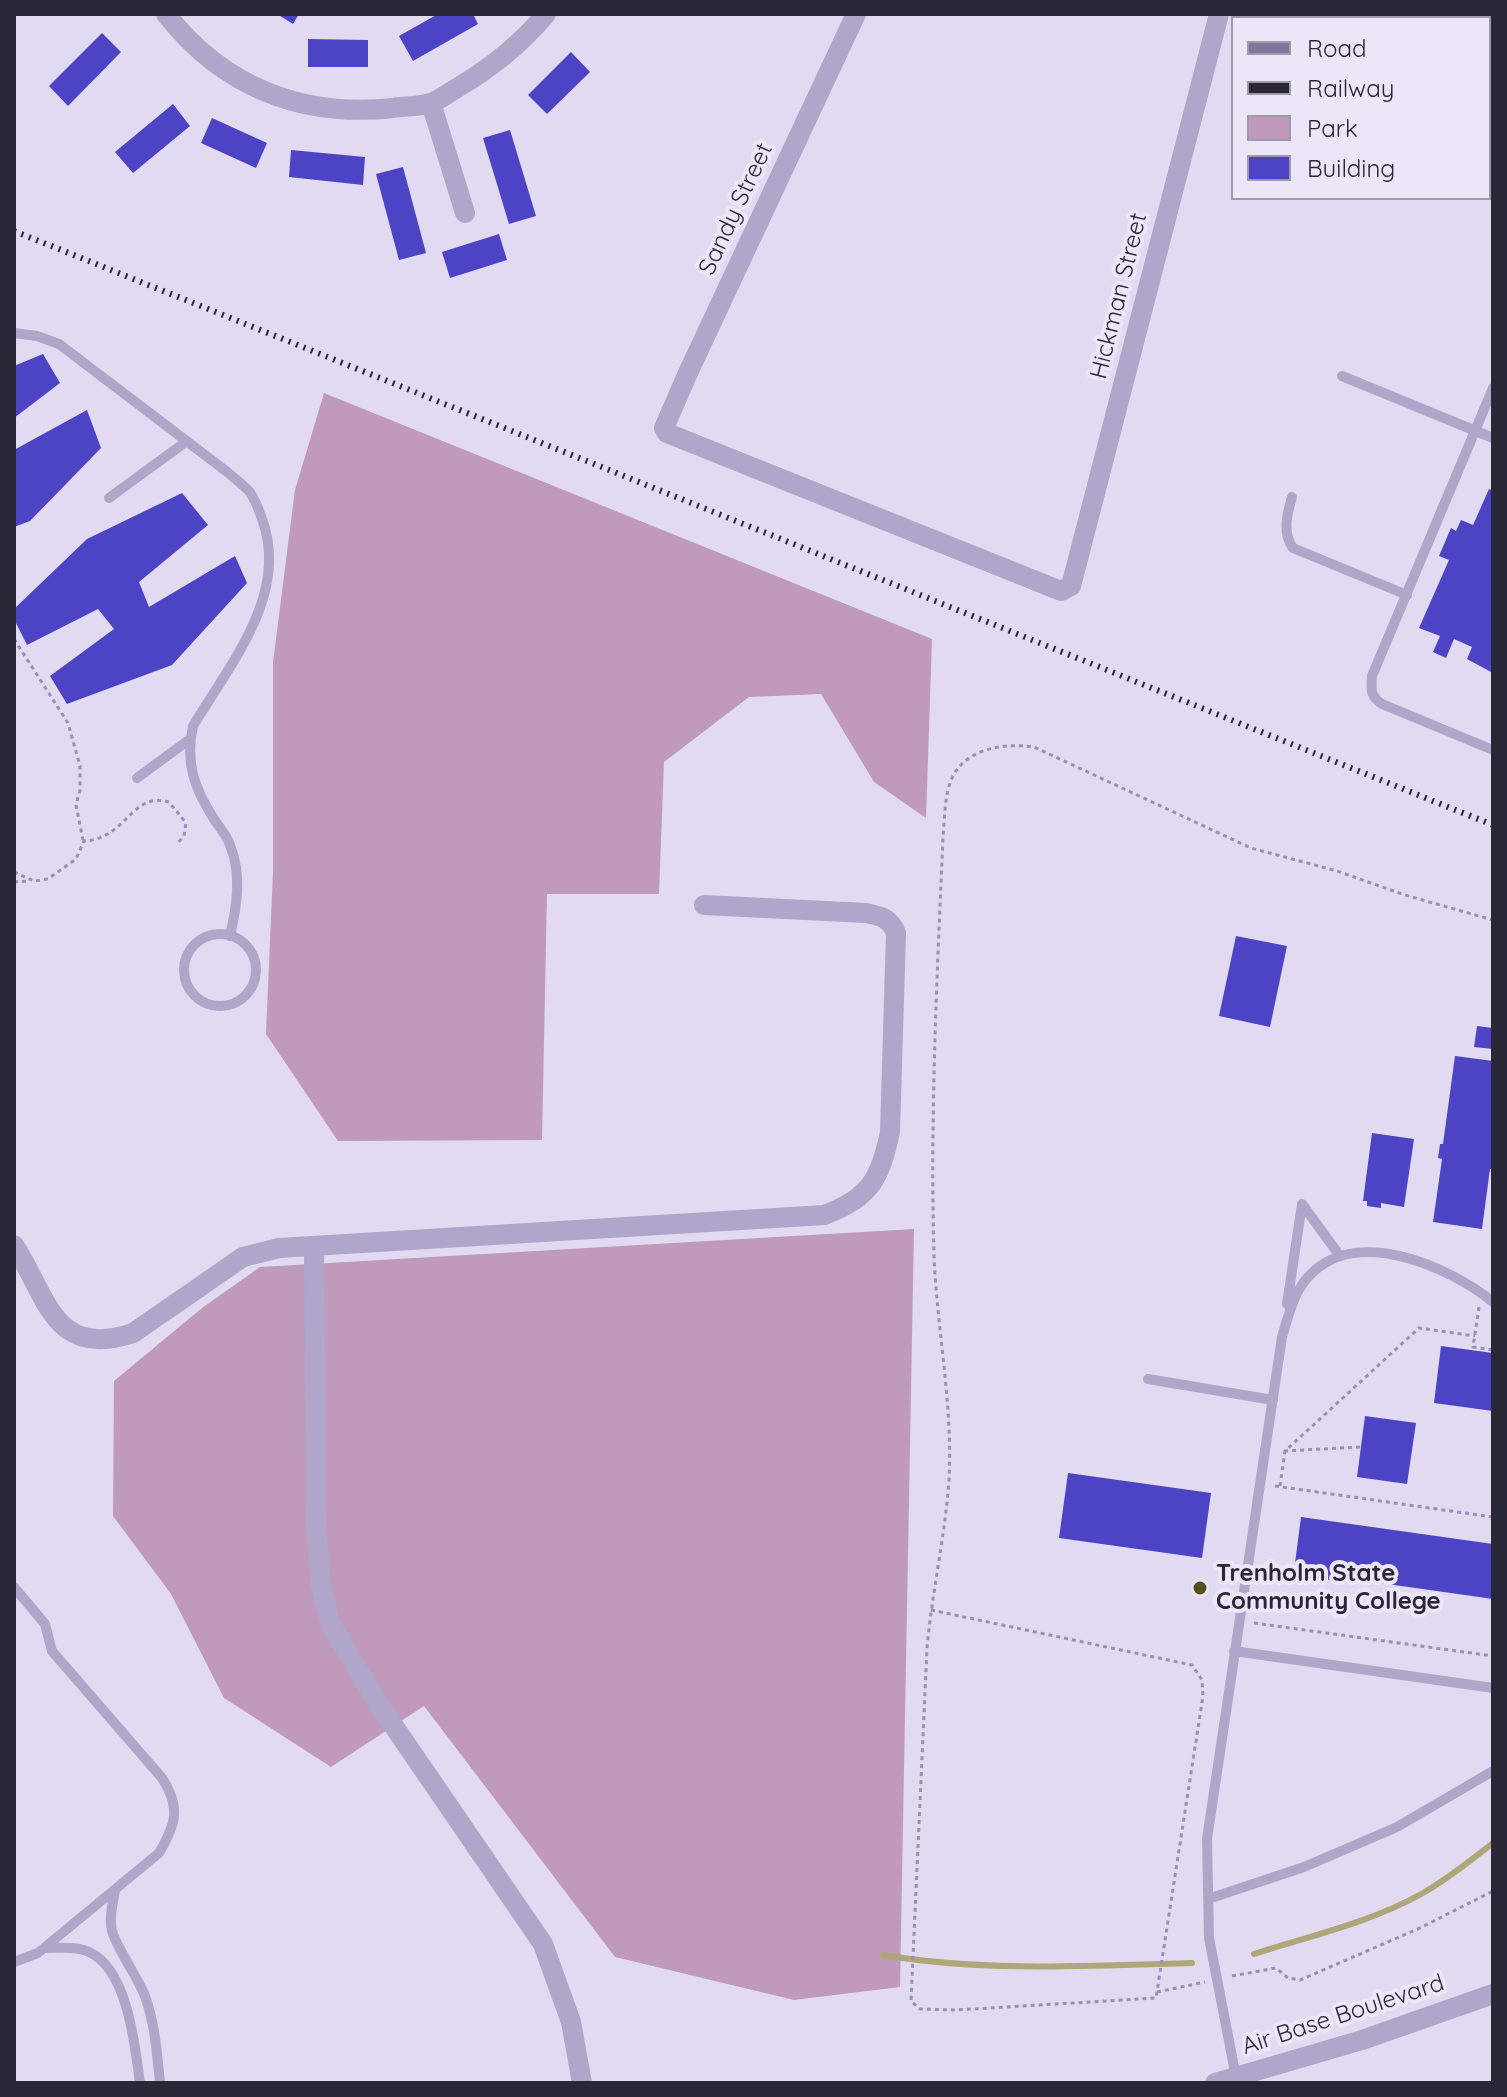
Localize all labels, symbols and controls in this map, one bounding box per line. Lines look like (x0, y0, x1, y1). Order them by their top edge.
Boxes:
legend (1231, 16, 1491, 200)
text: Road (1307, 33, 1367, 63)
text: Railway (1307, 73, 1394, 103)
text: Park (1307, 113, 1358, 143)
street label: Sandy Street (693, 138, 779, 280)
text: Building (1307, 153, 1395, 183)
street label: Hickman Street (1084, 210, 1154, 382)
place label: Trenholm State Community College (1216, 1560, 1441, 1616)
marker: Trenholm State Community College (1191, 1579, 1209, 1597)
street label: Air Base Boulevard (1238, 1969, 1448, 2061)

